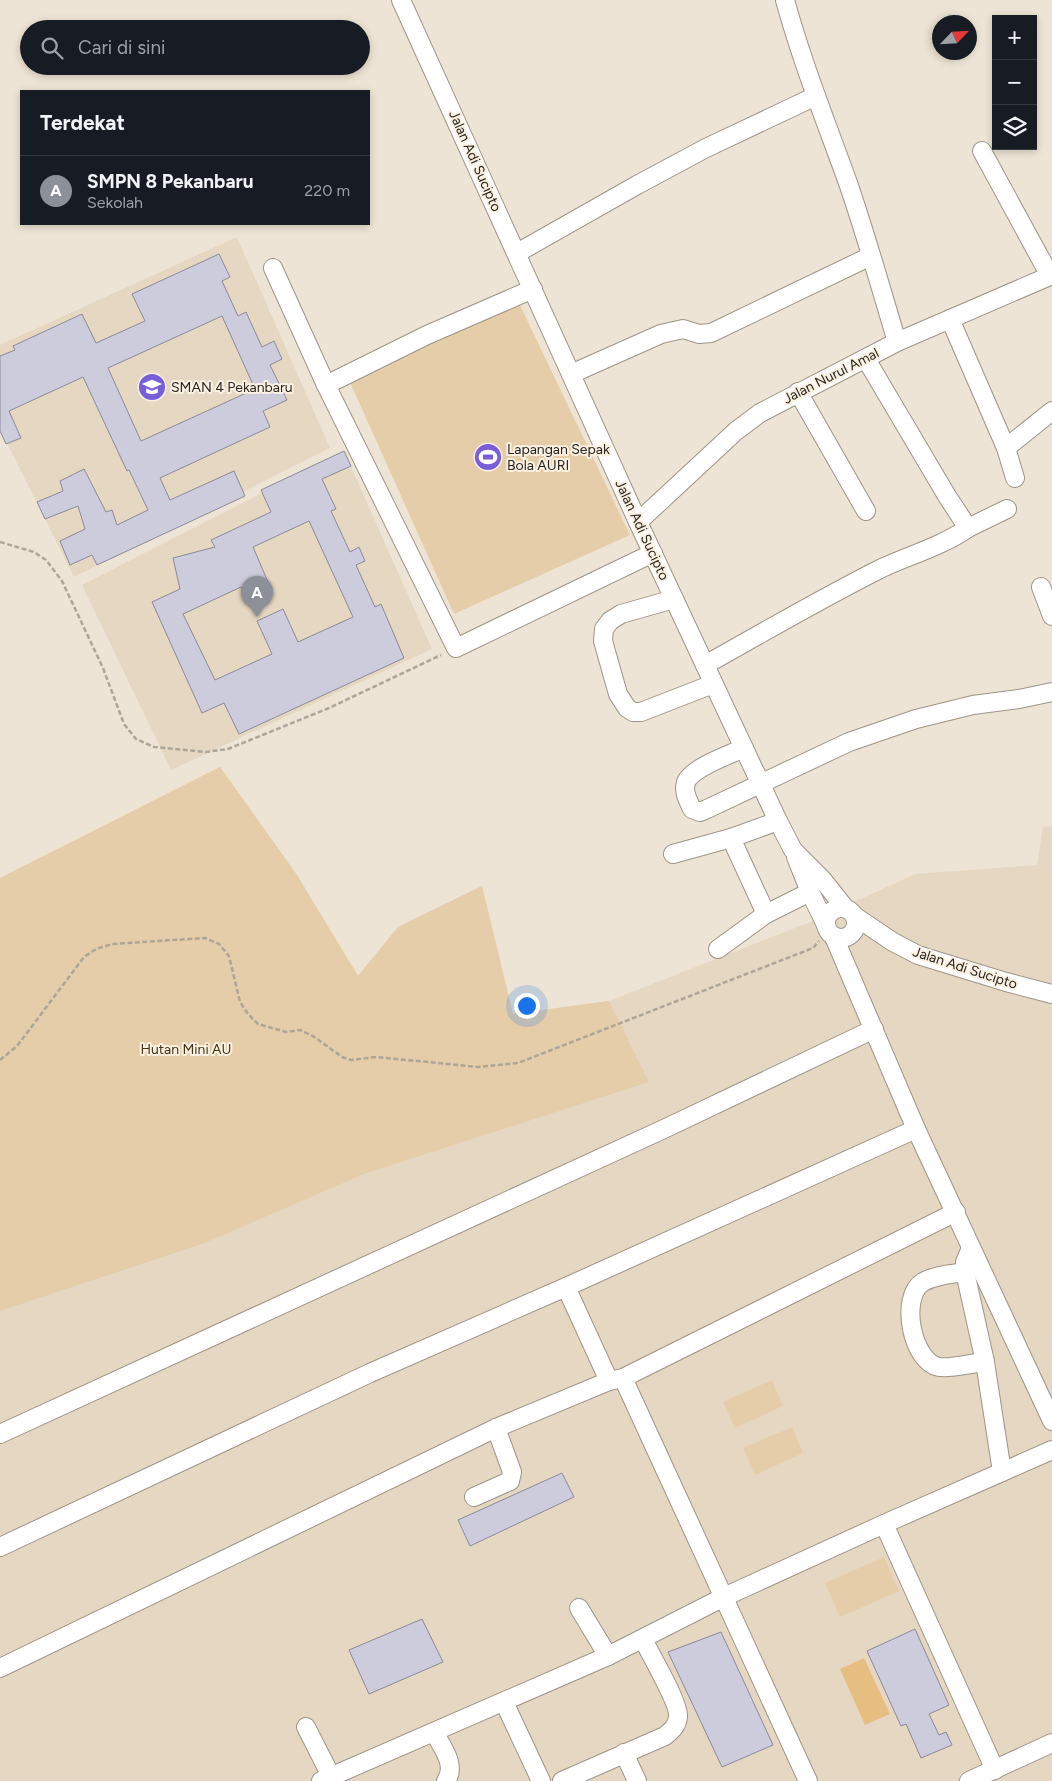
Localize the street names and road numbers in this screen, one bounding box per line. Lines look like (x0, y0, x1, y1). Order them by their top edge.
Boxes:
street label: Jalan Adi Sucipto (445, 108, 505, 214)
street label: Jalan Nurul Amal (780, 345, 882, 407)
street label: Jalan Adi Sucipto (611, 477, 673, 583)
street label: Jalan Adi Sucipto (911, 943, 1019, 993)

